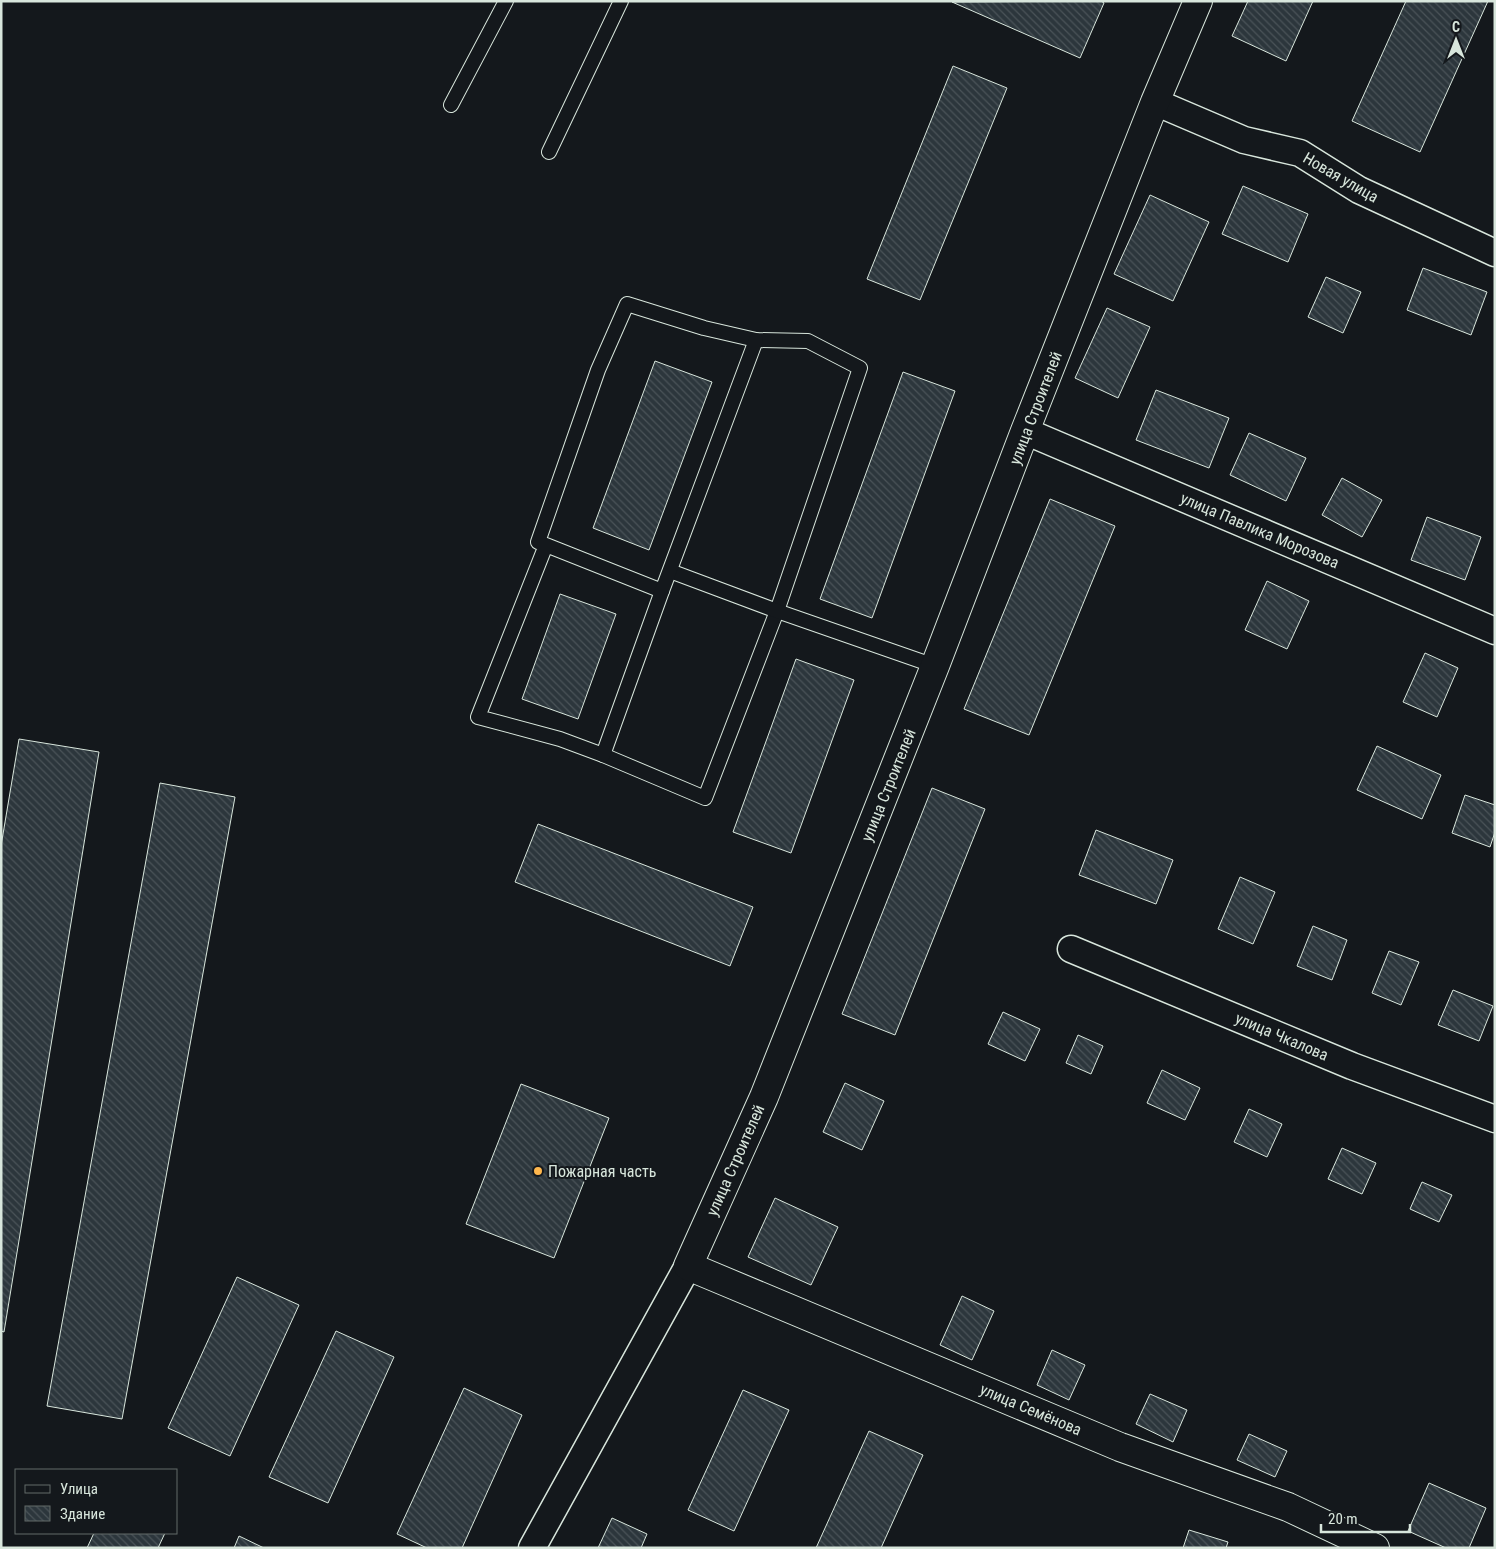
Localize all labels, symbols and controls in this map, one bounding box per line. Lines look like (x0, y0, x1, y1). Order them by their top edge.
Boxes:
north arrow (1431, 15, 1481, 65)
text: С (1452, 19, 1460, 35)
street label: Новая улица (1300, 148, 1382, 207)
street label: улица Строителей (1005, 349, 1066, 468)
street label: улица Павлика Морозова (1178, 488, 1342, 572)
street label: улица Строителей (857, 726, 920, 844)
street label: улица Чкалова (1232, 1008, 1331, 1065)
street label: улица Строителей (702, 1102, 769, 1219)
place label: Пожарная часть (548, 1162, 656, 1181)
marker: Пожарная часть (532, 1165, 544, 1177)
street label: улица Семёнова (977, 1379, 1085, 1439)
legend (15, 1469, 178, 1534)
text: Улица (60, 1480, 98, 1498)
scale bar (1321, 1502, 1410, 1534)
text: Здание (60, 1505, 105, 1523)
text: 20 m (1328, 1510, 1358, 1528)

